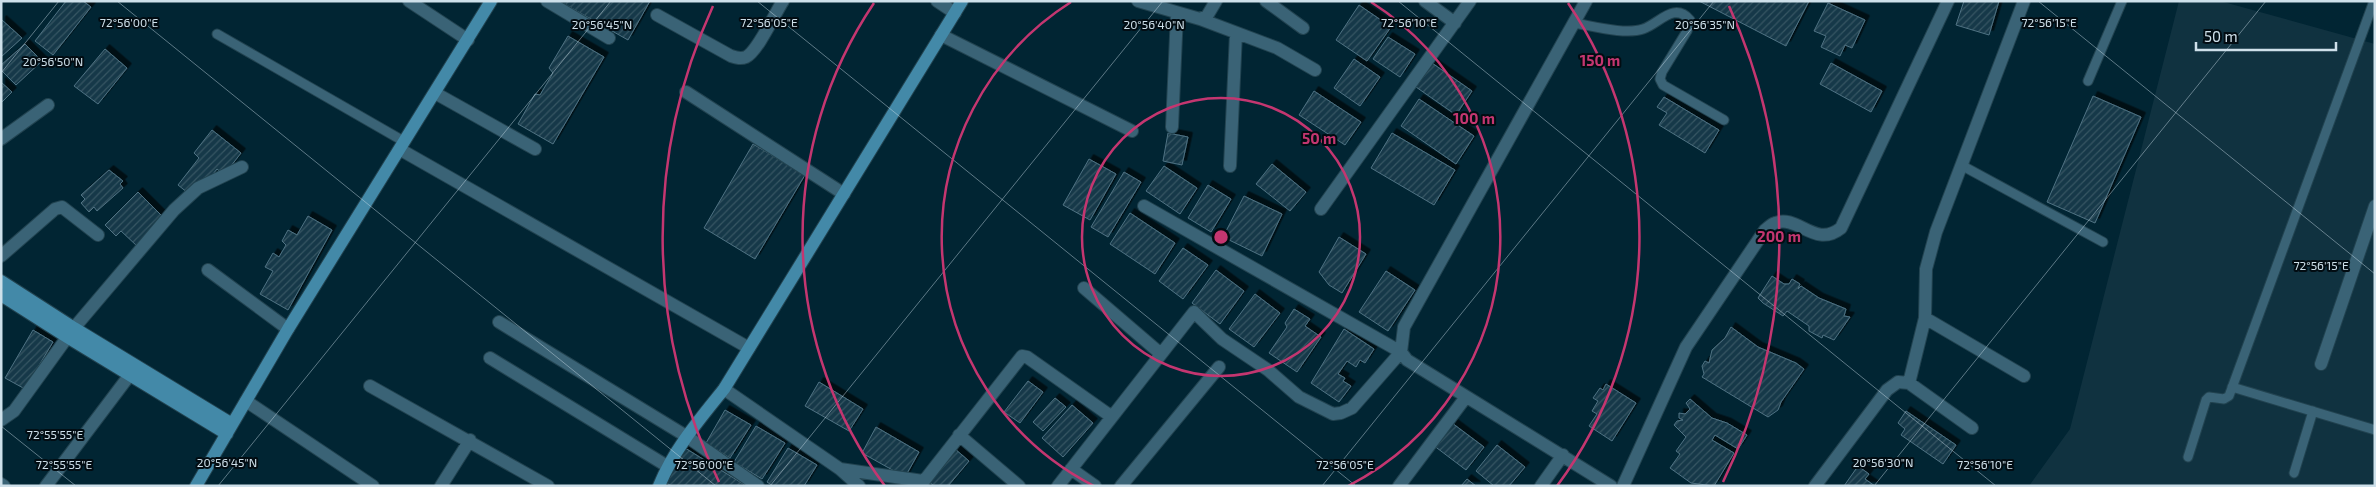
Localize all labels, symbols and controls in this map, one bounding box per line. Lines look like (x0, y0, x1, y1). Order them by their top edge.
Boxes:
text: 72°56'00"E (100, 15, 159, 29)
text: 72°56'05"E (740, 15, 798, 29)
text: 72°56'10"E (1381, 15, 1437, 29)
text: 72°56'15"E (2021, 15, 2077, 29)
text: 20°56'45"N (572, 17, 632, 31)
text: 20°56'40"N (1123, 17, 1185, 31)
text: 20°56'35"N (1675, 17, 1735, 31)
scale bar (2196, 20, 2336, 52)
text: 50 m (2204, 27, 2238, 45)
text: 150 m (1580, 51, 1620, 69)
text: 20°56'50"N (23, 54, 83, 68)
text: 100 m (1453, 109, 1495, 127)
text: 50 m (1302, 129, 1336, 147)
text: 200 m (1757, 227, 1801, 245)
centre of rings (1212, 228, 1230, 246)
text: 72°56'15"E (2293, 258, 2349, 272)
text: 72°55'55"E (27, 427, 83, 441)
text: 20°56'45"N (197, 455, 257, 469)
text: 20°56'30"N (1853, 455, 1913, 469)
text: 72°55'55"E (36, 457, 92, 471)
text: 72°56'00"E (675, 457, 734, 471)
text: 72°56'05"E (1316, 457, 1374, 471)
text: 72°56'10"E (1957, 457, 2013, 471)

